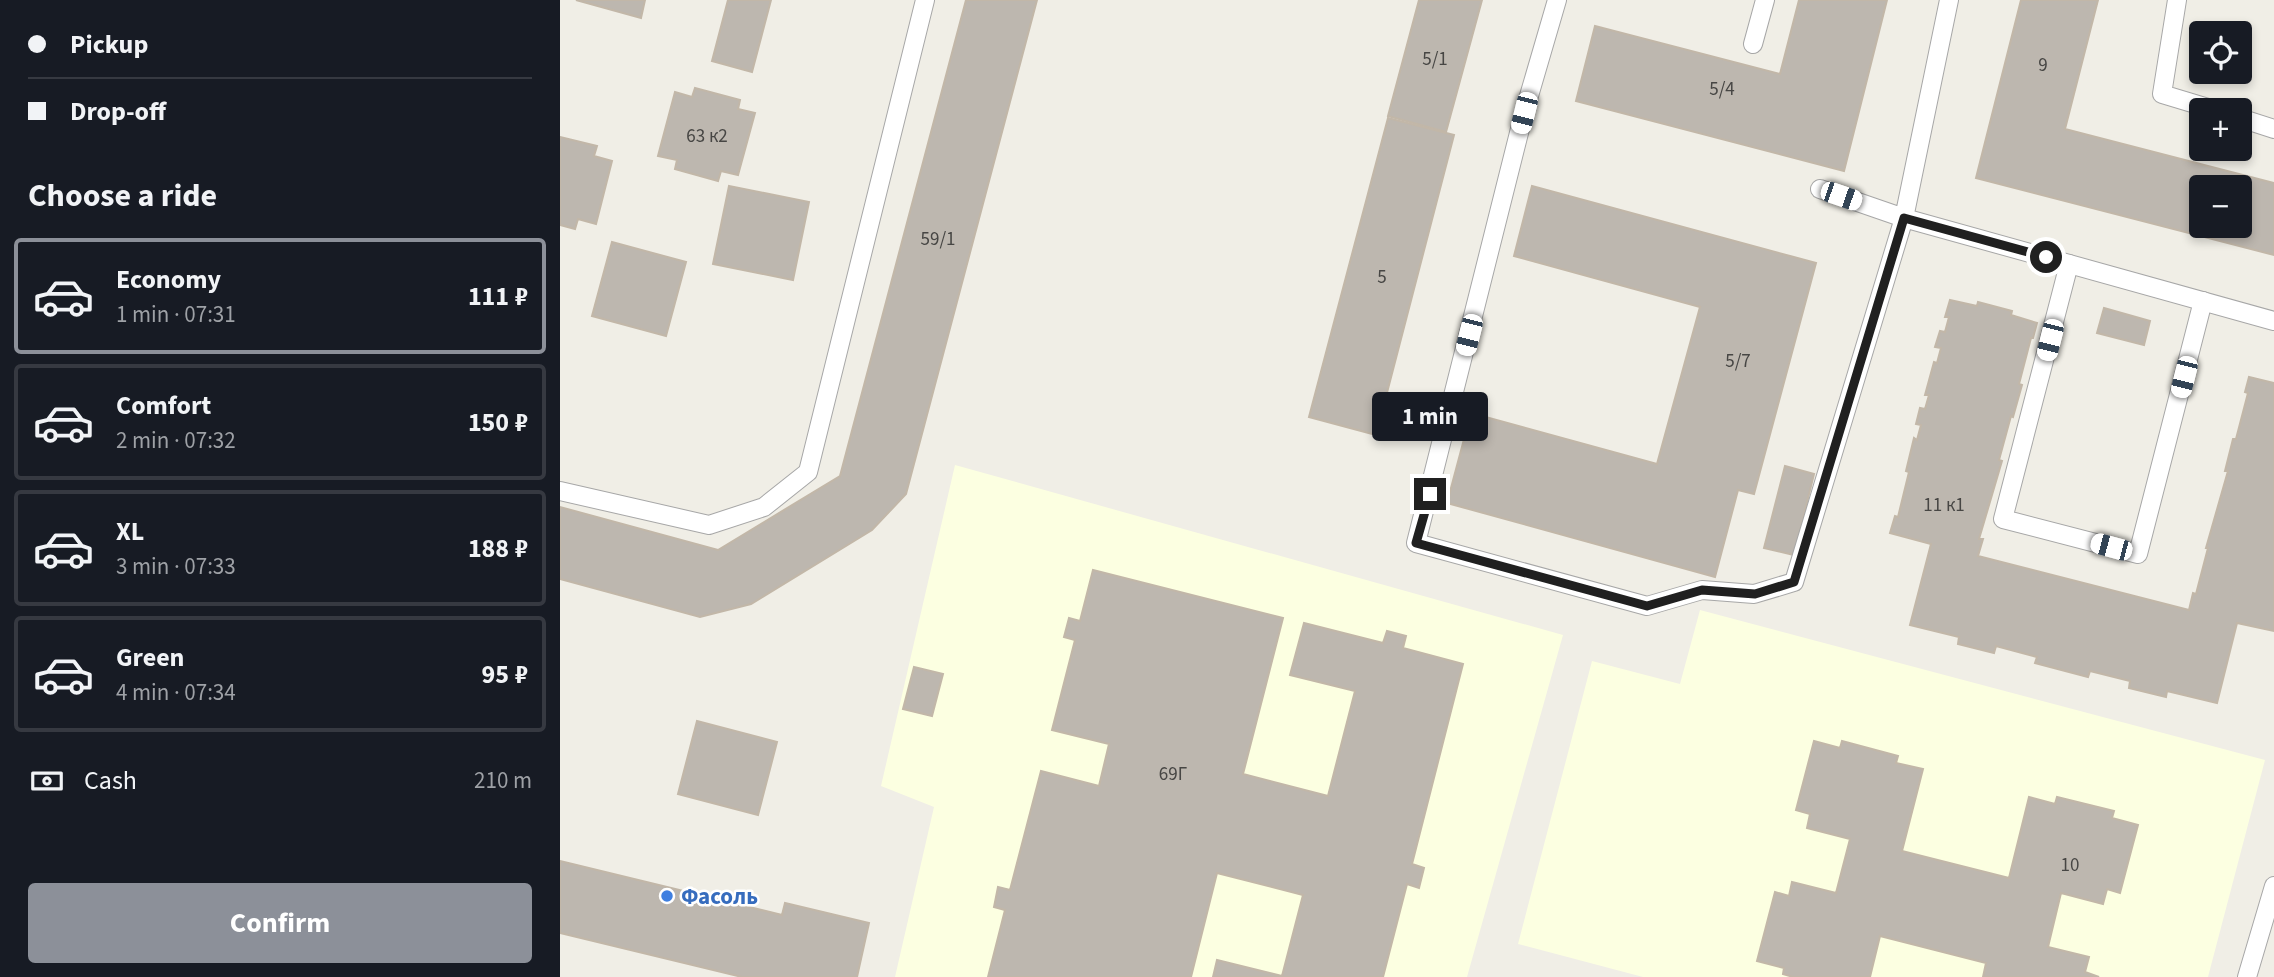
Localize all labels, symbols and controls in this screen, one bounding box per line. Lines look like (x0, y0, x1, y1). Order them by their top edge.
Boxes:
map controls (2189, 21, 2252, 238)
button: locate (2189, 21, 2252, 84)
text: Pickup (70, 26, 148, 63)
house number: 5/1 (1422, 46, 1448, 73)
house number: 9 (2038, 52, 2048, 79)
house number: 5/4 (1709, 76, 1735, 103)
car (1509, 90, 1540, 136)
text: Drop-off (70, 93, 166, 130)
button: + (2189, 98, 2252, 161)
house number: 63 к2 (686, 123, 728, 150)
text: Choose a ride (28, 173, 217, 219)
button: − (2189, 175, 2252, 238)
car (1818, 179, 1865, 213)
house number: 59/1 (921, 226, 955, 253)
route start (2030, 241, 2062, 273)
text: Economy (116, 261, 221, 298)
house number: 5 (1377, 264, 1387, 291)
icon: car (32, 265, 95, 328)
text: 111 ₽ (468, 278, 528, 315)
text: 1 min · 07:31 (116, 298, 236, 331)
car (1454, 312, 1485, 358)
car (2035, 317, 2066, 363)
house number: 5/7 (1725, 348, 1751, 375)
car (2169, 354, 2200, 400)
text: Comfort (116, 387, 211, 424)
icon: car (32, 391, 95, 454)
callout: 1 min (1372, 392, 1488, 442)
text: 1 min (1402, 400, 1458, 433)
text: 150 ₽ (468, 404, 528, 441)
text: 2 min · 07:32 (116, 424, 236, 457)
route end (1414, 478, 1446, 510)
house number: 11 к1 (1923, 492, 1965, 519)
text: XL (116, 513, 144, 550)
icon: car (32, 517, 95, 580)
text: 188 ₽ (468, 530, 528, 567)
car (2088, 531, 2135, 563)
text: 3 min · 07:33 (116, 550, 236, 583)
text: Green (116, 639, 184, 676)
icon: car (32, 643, 95, 706)
text: 95 ₽ (482, 656, 528, 693)
text: 4 min · 07:34 (116, 676, 236, 709)
house number: 69Г (1159, 761, 1187, 788)
icon: cash (28, 762, 66, 800)
text: Cash (84, 762, 137, 799)
text: 210 m (474, 764, 532, 797)
house number: 10 (2061, 852, 2079, 879)
place label: Фасоль (681, 880, 758, 913)
button: Confirm (28, 883, 532, 963)
marker: Фасоль (659, 888, 675, 904)

